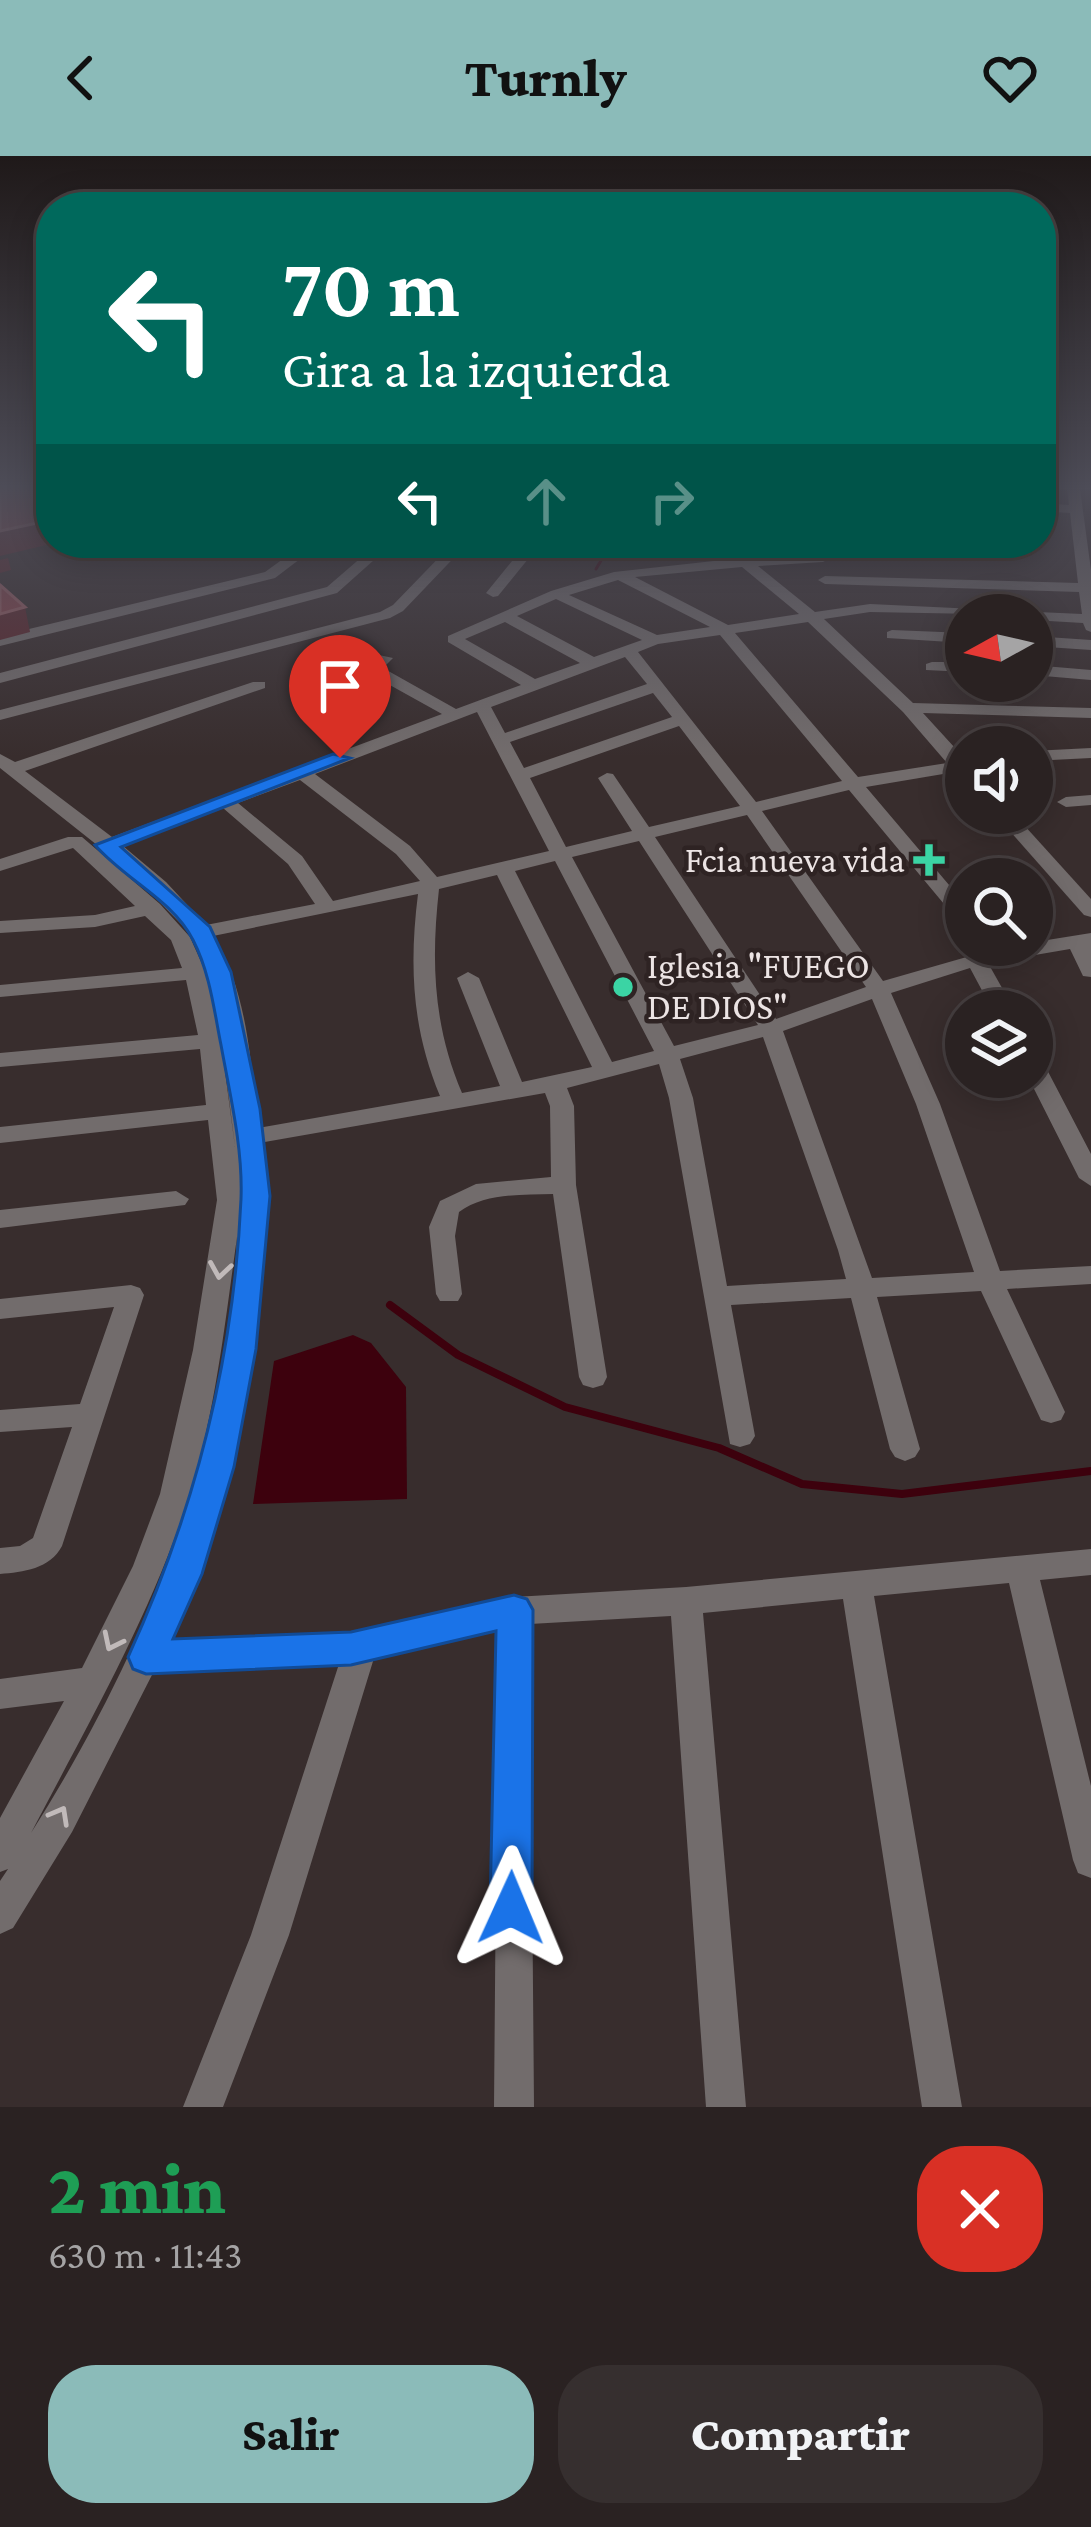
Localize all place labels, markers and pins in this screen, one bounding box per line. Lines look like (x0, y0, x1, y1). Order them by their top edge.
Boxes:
pin (289, 635, 391, 758)
place label: Fcia nueva vida (685, 840, 905, 880)
marker: Fcia nueva vida (916, 847, 942, 873)
place label: Iglesia "FUEGO DE DIOS" (647, 946, 870, 1027)
marker: Iglesia "FUEGO DE DIOS" (610, 974, 636, 1000)

